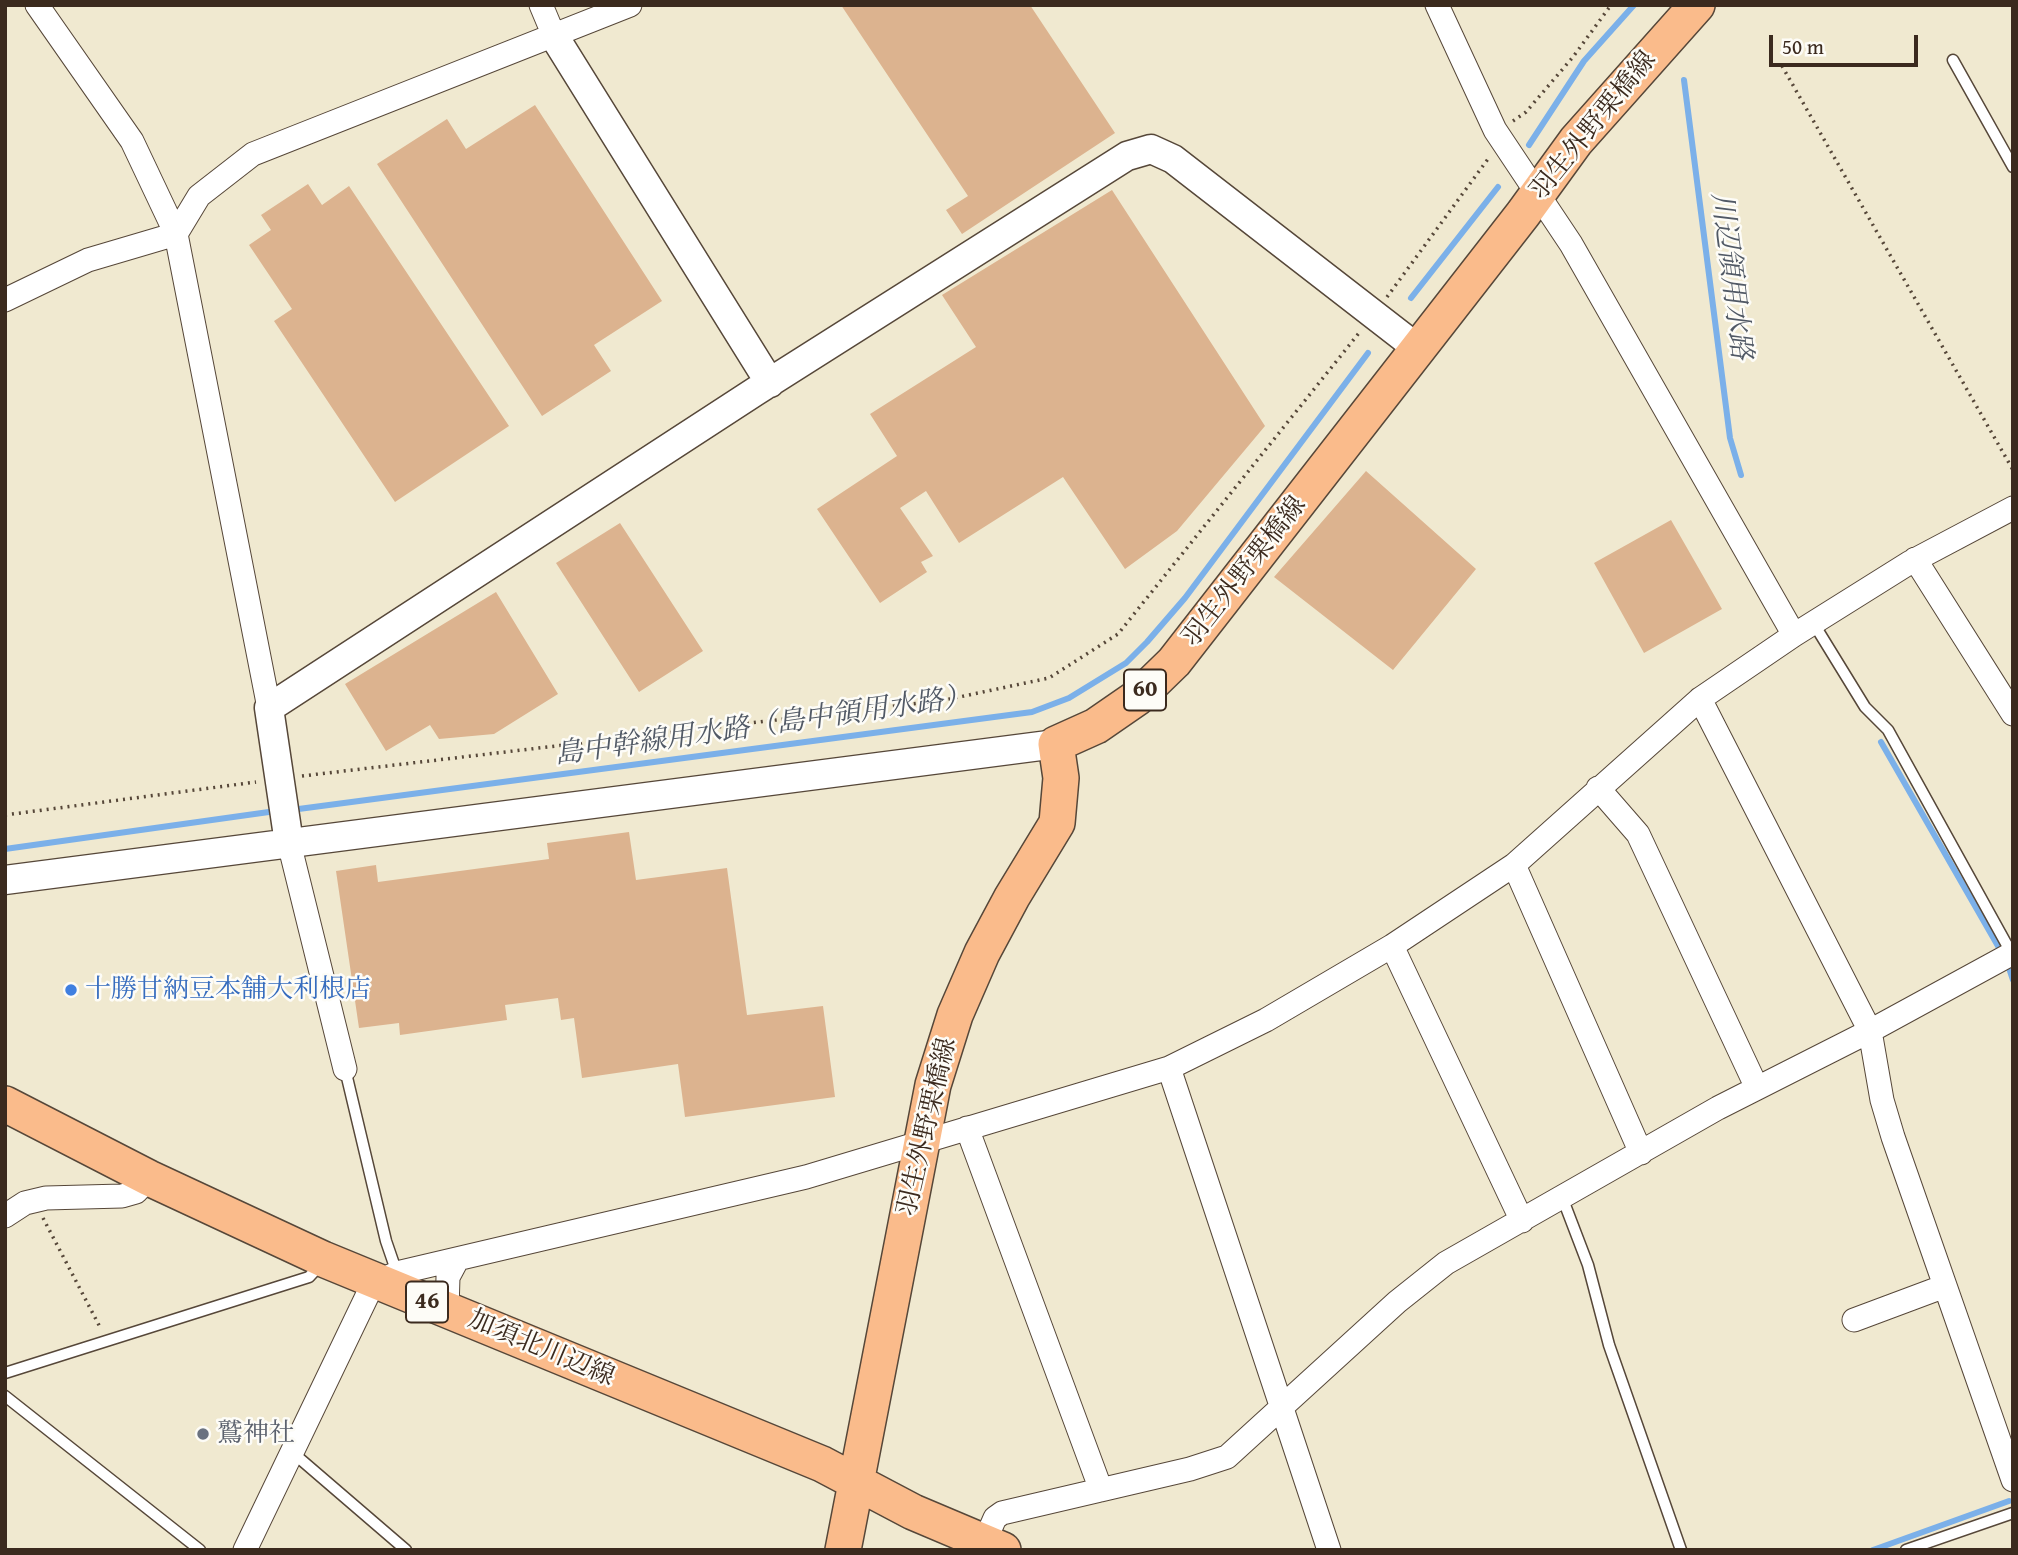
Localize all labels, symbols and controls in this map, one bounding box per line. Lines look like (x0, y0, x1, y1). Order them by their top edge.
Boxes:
scale bar (1773, 21, 1922, 65)
text: 50 m (1782, 31, 1824, 62)
street label: 羽生外野栗橋線 (1525, 45, 1663, 207)
water label: 川辺領用水路 (1703, 191, 1757, 361)
street label: 羽生外野栗橋線 (1177, 491, 1313, 653)
road number: 60 (1124, 670, 1166, 710)
water label: 島中幹線用水路（島中領用水路） (553, 681, 973, 773)
place label: 十勝甘納豆本舗大利根店 (85, 974, 371, 1006)
marker: 十勝甘納豆本舗大利根店 (63, 982, 79, 998)
street label: 羽生外野栗橋線 (892, 1035, 964, 1219)
road number: 46 (406, 1282, 448, 1322)
street label: 加須北川辺線 (463, 1304, 619, 1394)
place label: 鷲神社 (217, 1418, 295, 1450)
marker: 鷲神社 (195, 1426, 211, 1442)

